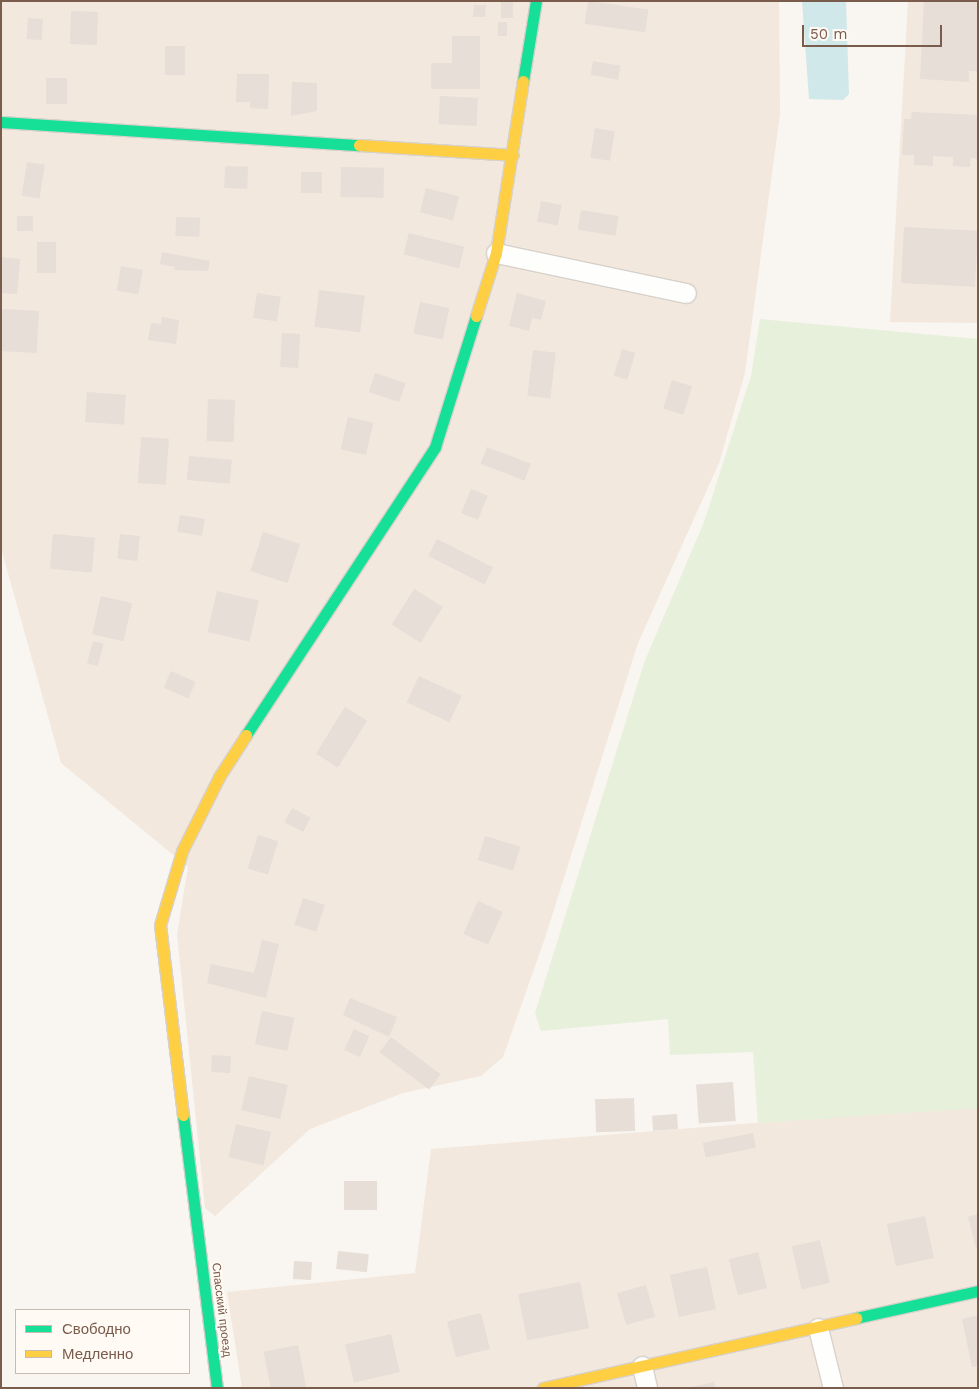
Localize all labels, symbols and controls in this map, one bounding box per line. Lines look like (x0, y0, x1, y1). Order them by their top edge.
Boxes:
scale bar (804, 15, 944, 47)
text: 50 m (810, 25, 847, 43)
street label: Спасский проезд (208, 1262, 234, 1358)
legend (15, 1309, 190, 1374)
text: Свободно (62, 1320, 131, 1338)
text: Медленно (62, 1345, 133, 1363)

